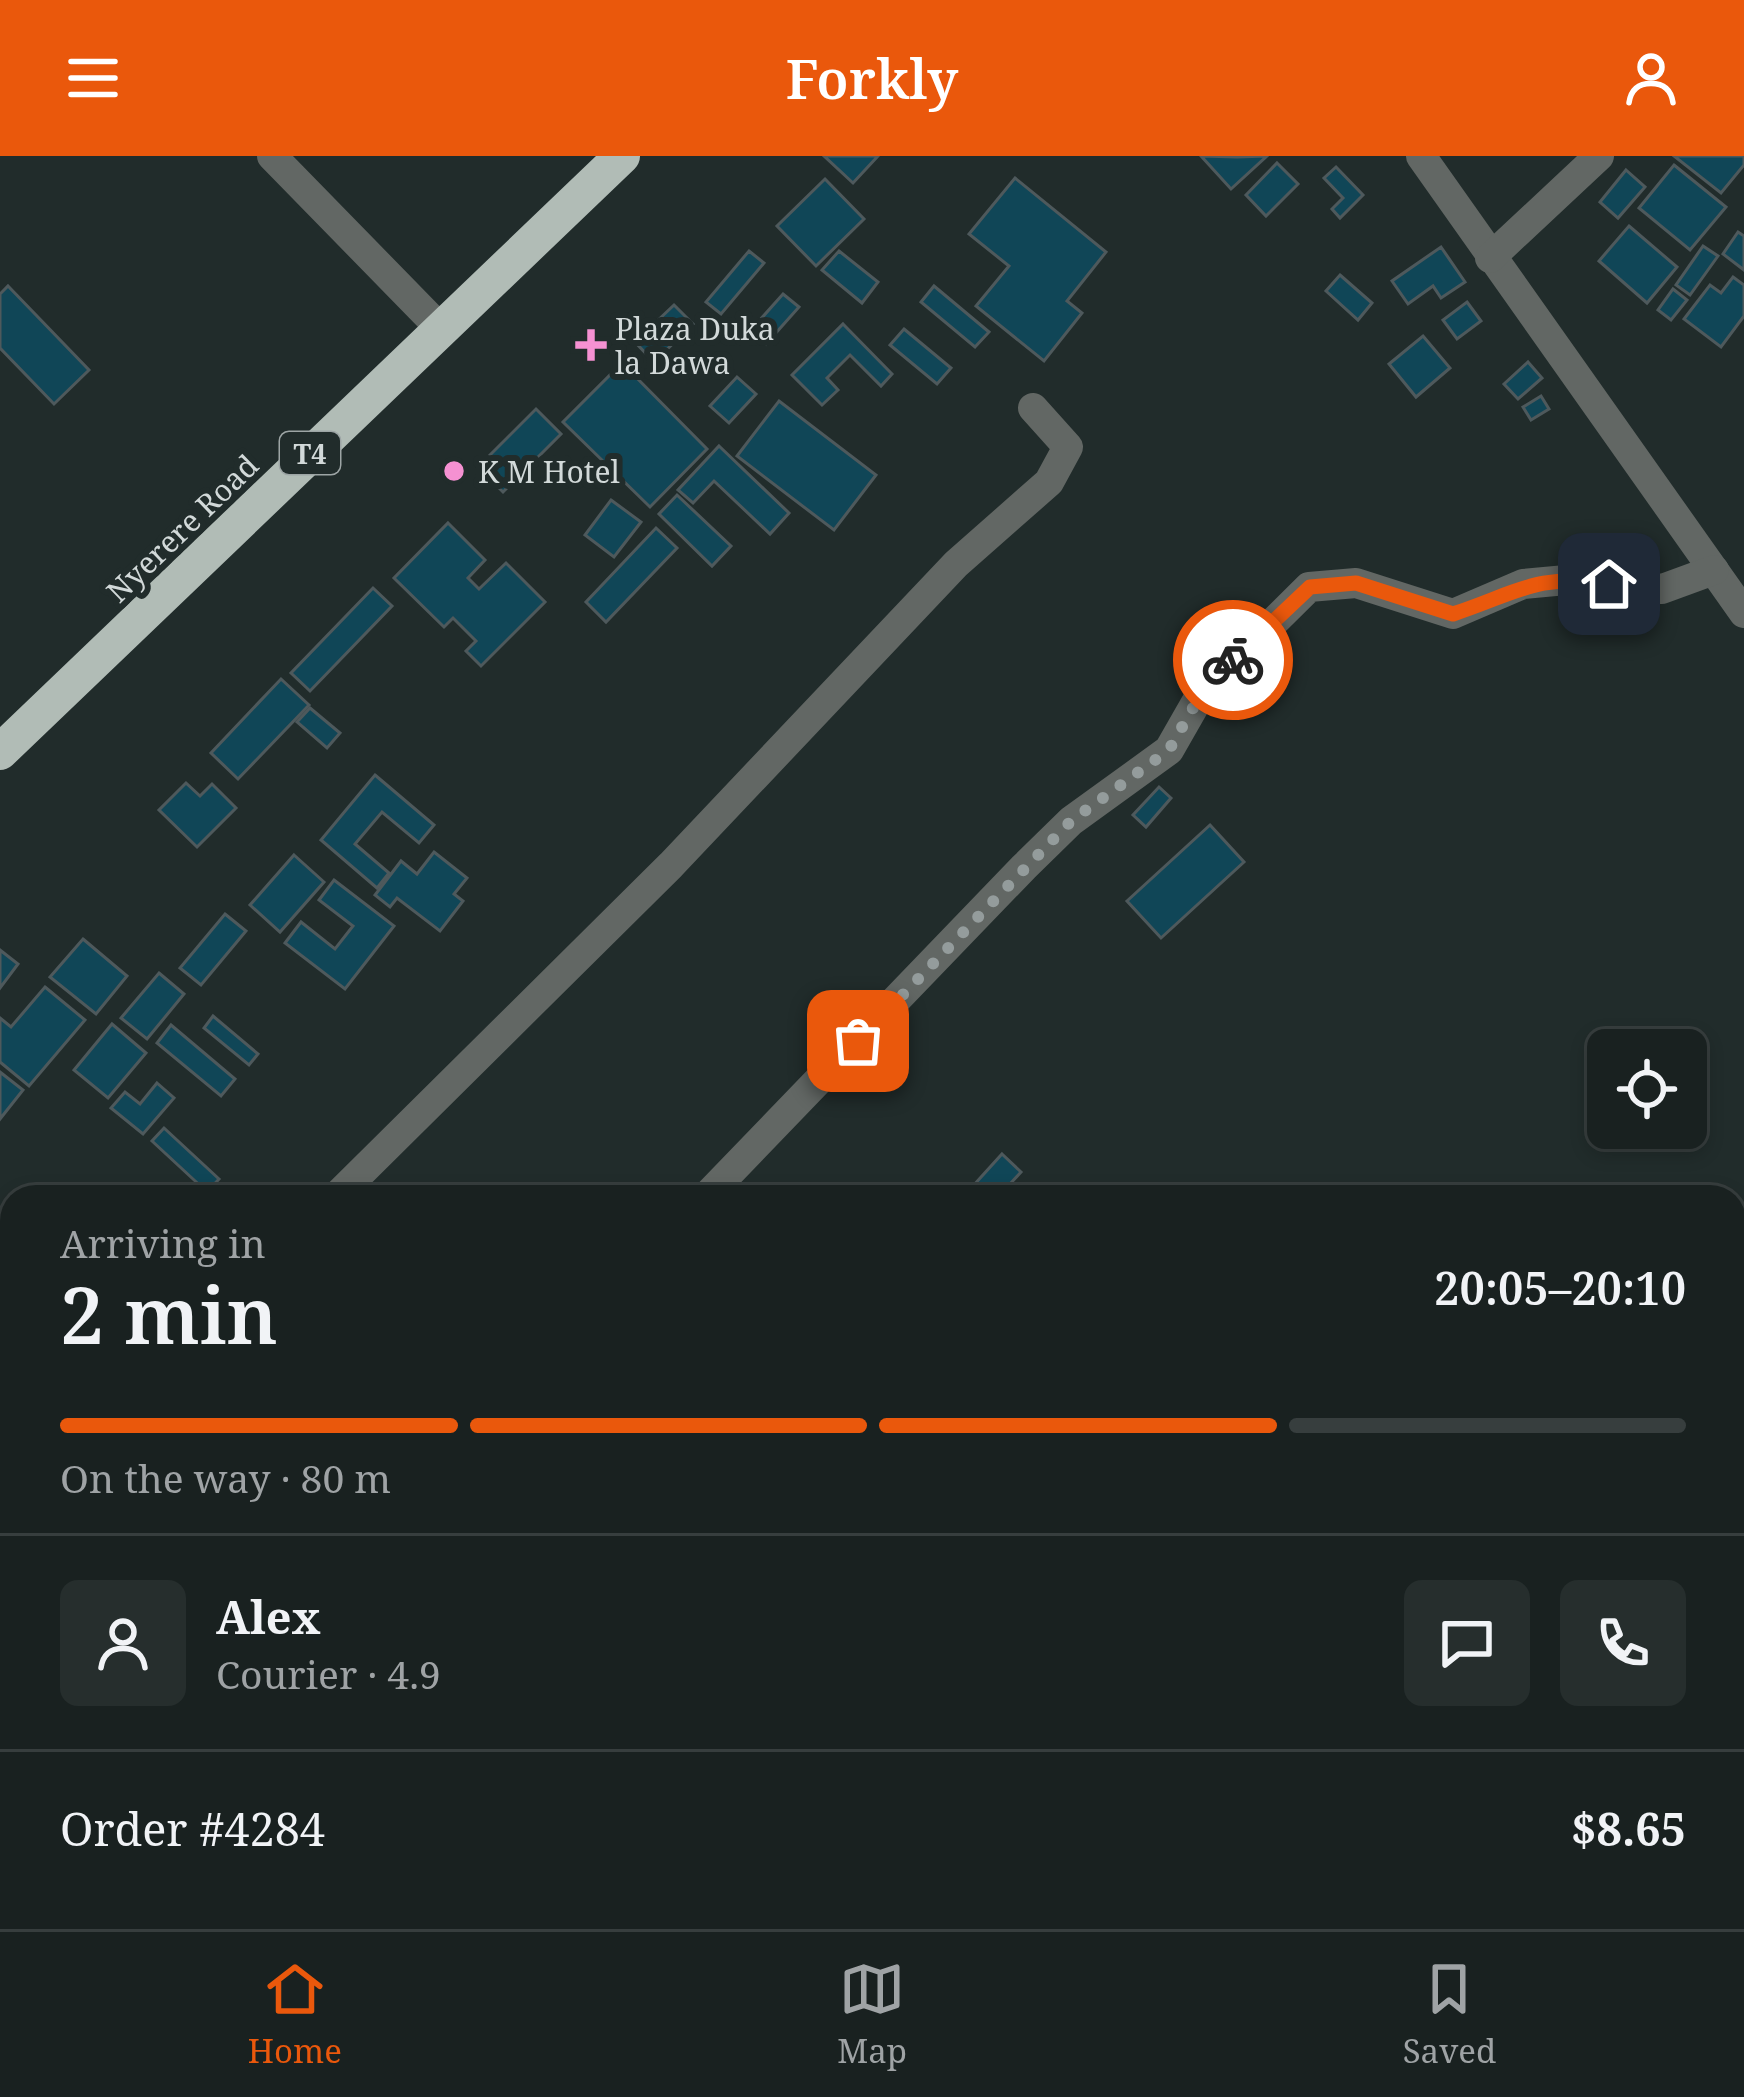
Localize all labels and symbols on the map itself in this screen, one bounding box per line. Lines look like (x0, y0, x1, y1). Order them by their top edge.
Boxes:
place label: Plaza Duka la Dawa (615, 308, 775, 383)
marker: Plaza Duka la Dawa (578, 332, 604, 358)
road number: T4 (280, 432, 340, 474)
street label: Nyerere Road (97, 445, 267, 611)
place label: K M Hotel (478, 451, 620, 492)
marker: K M Hotel (441, 458, 467, 484)
pin (1558, 533, 1660, 635)
courier (1173, 600, 1293, 720)
pin (807, 990, 909, 1092)

